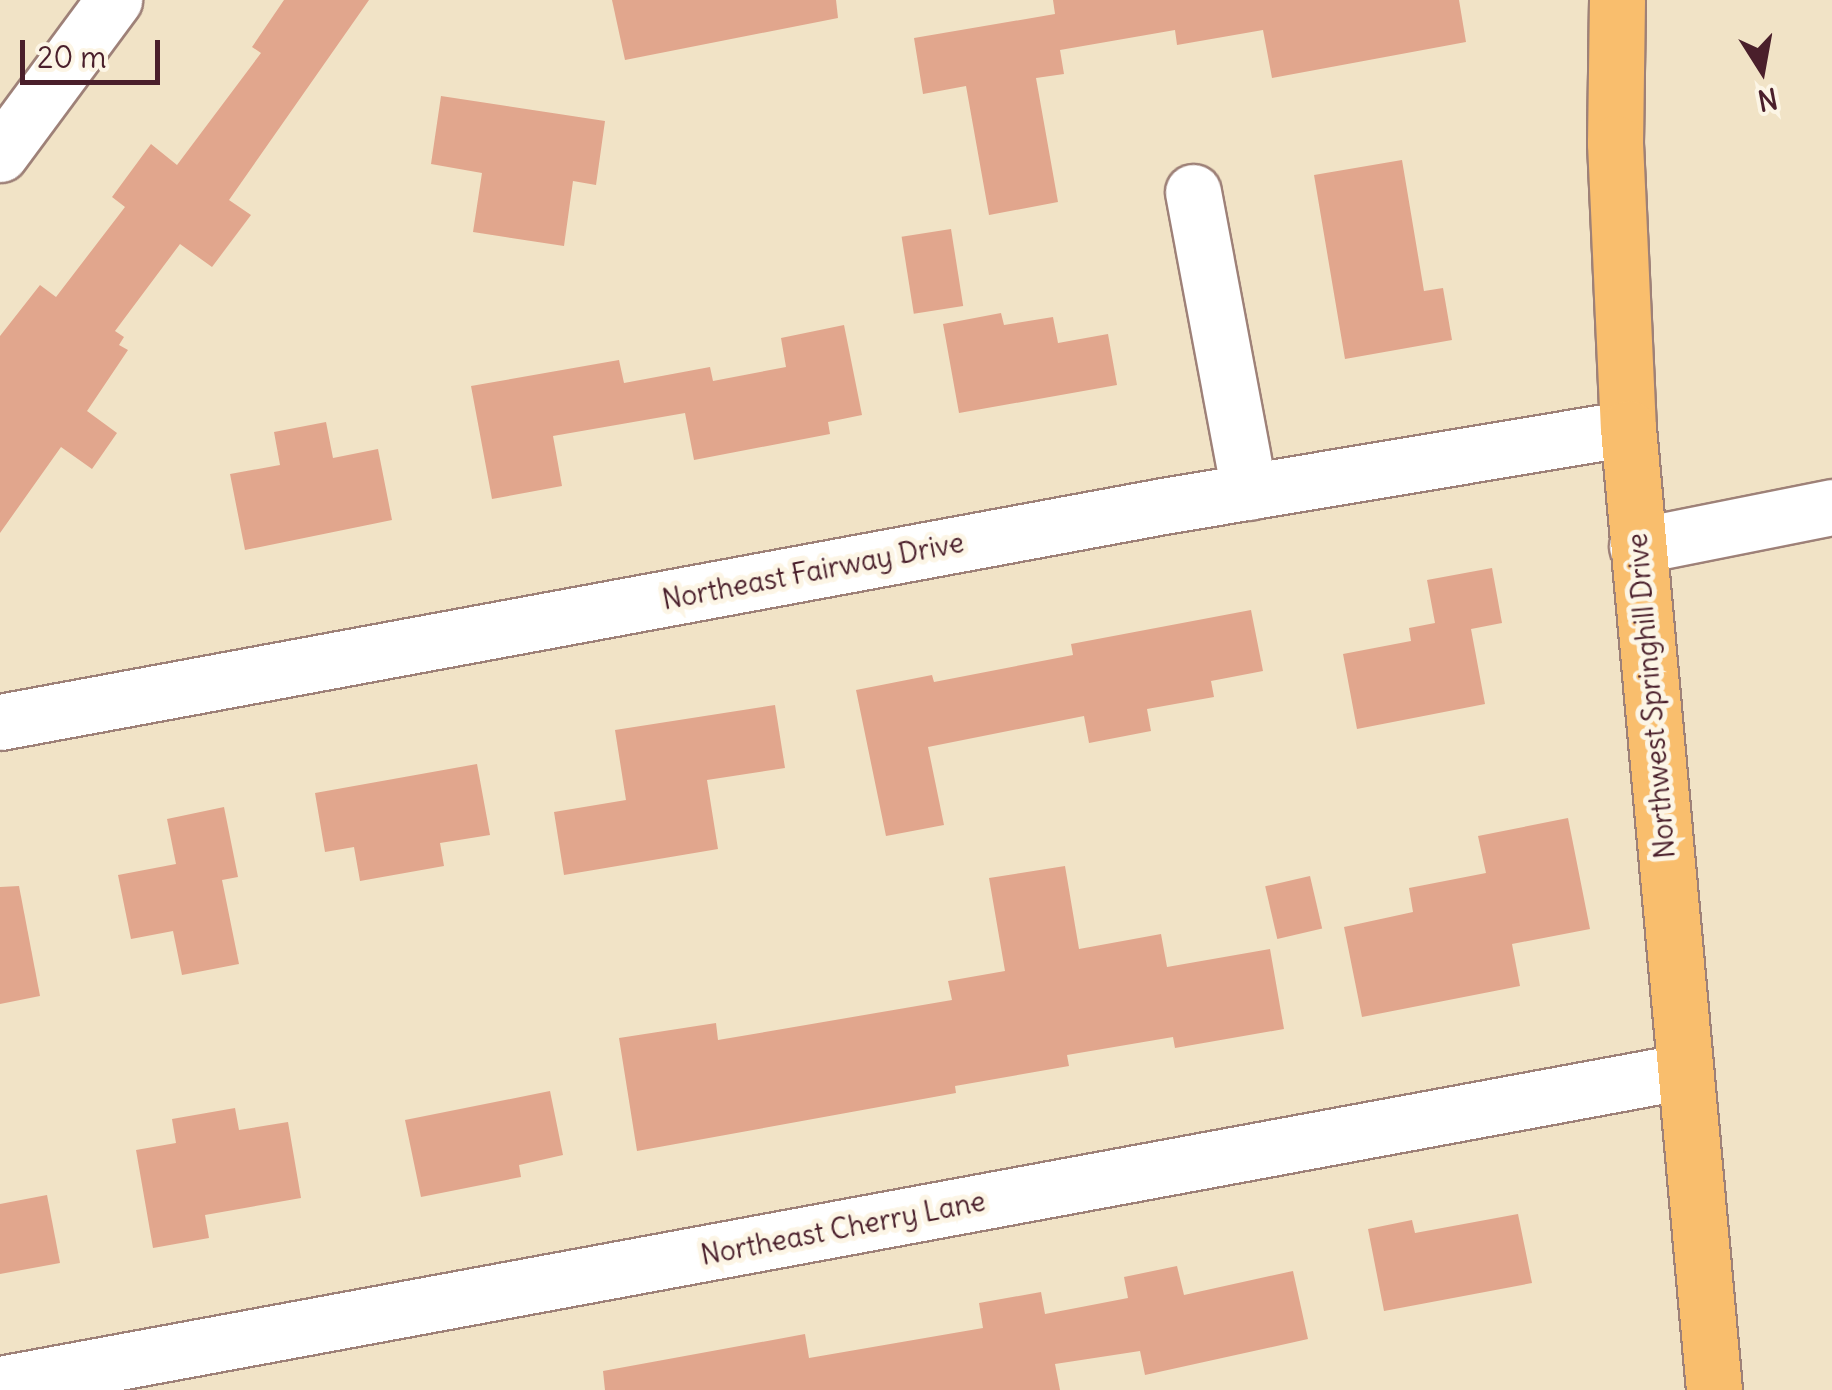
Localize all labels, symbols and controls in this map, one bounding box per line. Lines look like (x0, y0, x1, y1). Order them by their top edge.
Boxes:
scale bar (25, 20, 165, 82)
north arrow (1712, 20, 1812, 120)
text: 20 m (37, 38, 107, 76)
text: N (1755, 80, 1781, 119)
street label: Northeast Fairway Drive (659, 525, 967, 617)
street label: Northwest Springhill Drive (1620, 532, 1682, 860)
street label: Northeast Cherry Lane (698, 1184, 988, 1272)

